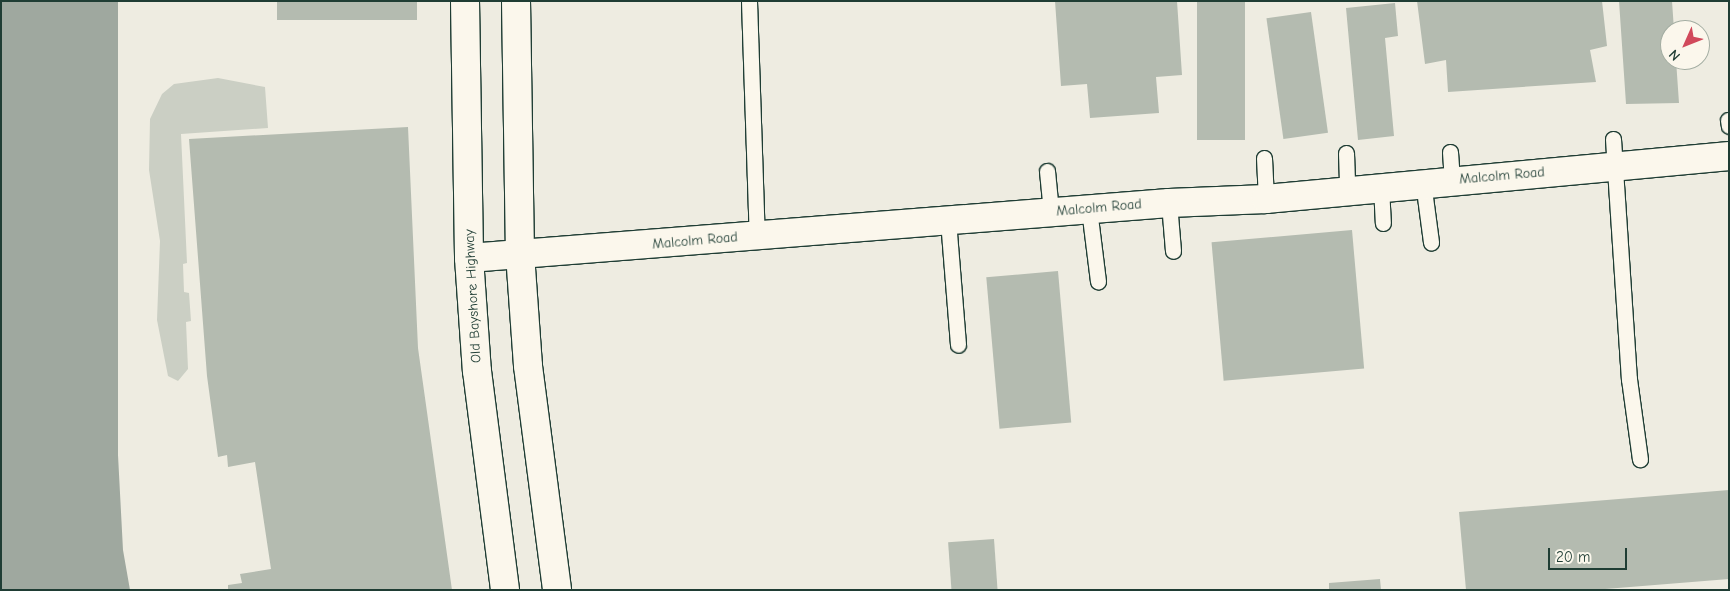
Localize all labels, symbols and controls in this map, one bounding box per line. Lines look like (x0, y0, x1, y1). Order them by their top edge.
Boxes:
north arrow (1660, 20, 1710, 70)
text: N (1665, 46, 1684, 64)
street label: Malcolm Road (1459, 164, 1545, 188)
street label: Malcolm Road (1056, 196, 1142, 220)
street label: Old Bayshore Highway (461, 229, 485, 363)
street label: Malcolm Road (652, 229, 738, 253)
scale bar (1550, 538, 1629, 570)
text: 20 m (1556, 548, 1590, 566)

